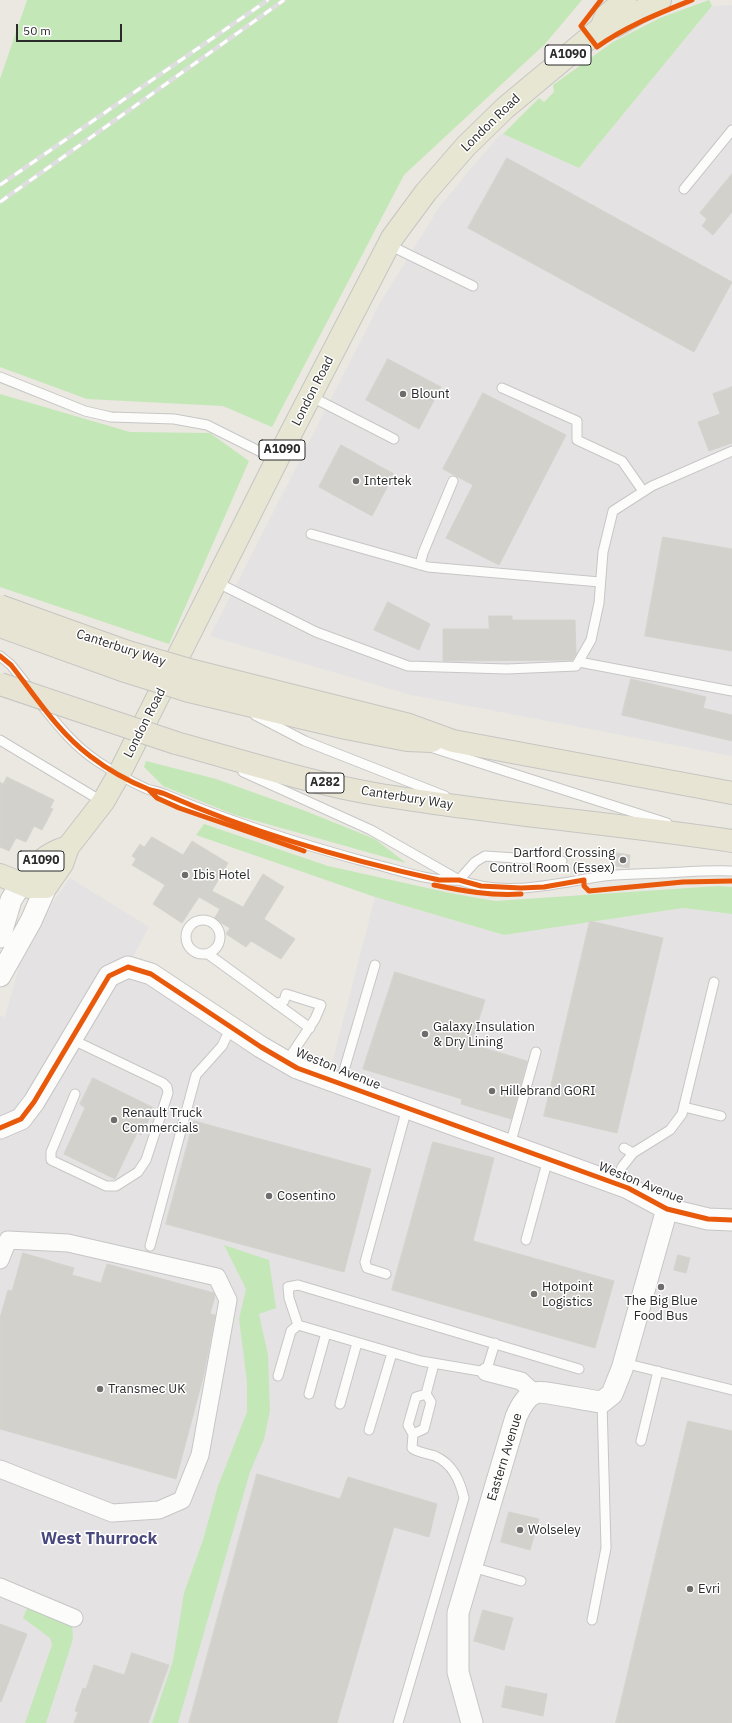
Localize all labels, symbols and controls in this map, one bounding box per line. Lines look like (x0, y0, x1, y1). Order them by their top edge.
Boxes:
scale bar (18, 16, 124, 42)
text: 50 m (23, 23, 51, 38)
road number: A1090 (545, 45, 591, 65)
street label: London Road (458, 91, 524, 155)
street label: London Road (289, 354, 337, 428)
place label: Blount (411, 386, 450, 402)
marker: Blount (398, 389, 408, 399)
road number: A1090 (259, 440, 305, 460)
place label: Intertek (364, 473, 412, 489)
marker: Intertek (351, 476, 361, 486)
street label: Canterbury Way (74, 626, 168, 670)
street label: London Road (121, 686, 169, 760)
road number: A282 (306, 773, 344, 793)
street label: Canterbury Way (360, 783, 454, 813)
place label: Dartford Crossing Control Room (Essex) (490, 845, 615, 876)
road number: A1090 (18, 851, 64, 871)
marker: Dartford Crossing Control Room (Essex) (618, 855, 628, 865)
place label: Ibis Hotel (193, 867, 250, 883)
marker: Ibis Hotel (180, 870, 190, 880)
place label: Galaxy Insulation & Dry Lining (433, 1019, 535, 1050)
marker: Galaxy Insulation & Dry Lining (420, 1029, 430, 1039)
street label: Weston Avenue (293, 1045, 383, 1093)
place label: Hillebrand GORI (500, 1083, 596, 1099)
marker: Hillebrand GORI (487, 1086, 497, 1096)
place label: Renault Truck Commercials (122, 1105, 202, 1136)
marker: Renault Truck Commercials (109, 1115, 119, 1125)
street label: Weston Avenue (596, 1159, 686, 1207)
place label: Cosentino (277, 1188, 336, 1204)
marker: Cosentino (264, 1191, 274, 1201)
place label: Hotpoint Logistics (542, 1279, 593, 1310)
marker: The Big Blue Food Bus (656, 1282, 666, 1292)
marker: Hotpoint Logistics (529, 1289, 539, 1299)
place label: The Big Blue Food Bus (624, 1293, 698, 1324)
place label: Transmec UK (108, 1381, 185, 1397)
marker: Transmec UK (95, 1384, 105, 1394)
street label: Eastern Avenue (484, 1411, 526, 1503)
place label: Wolseley (528, 1522, 581, 1538)
marker: Wolseley (515, 1525, 525, 1535)
district label: West Thurrock (41, 1529, 157, 1549)
place label: Evri (698, 1581, 720, 1597)
marker: Evri (685, 1584, 695, 1594)

